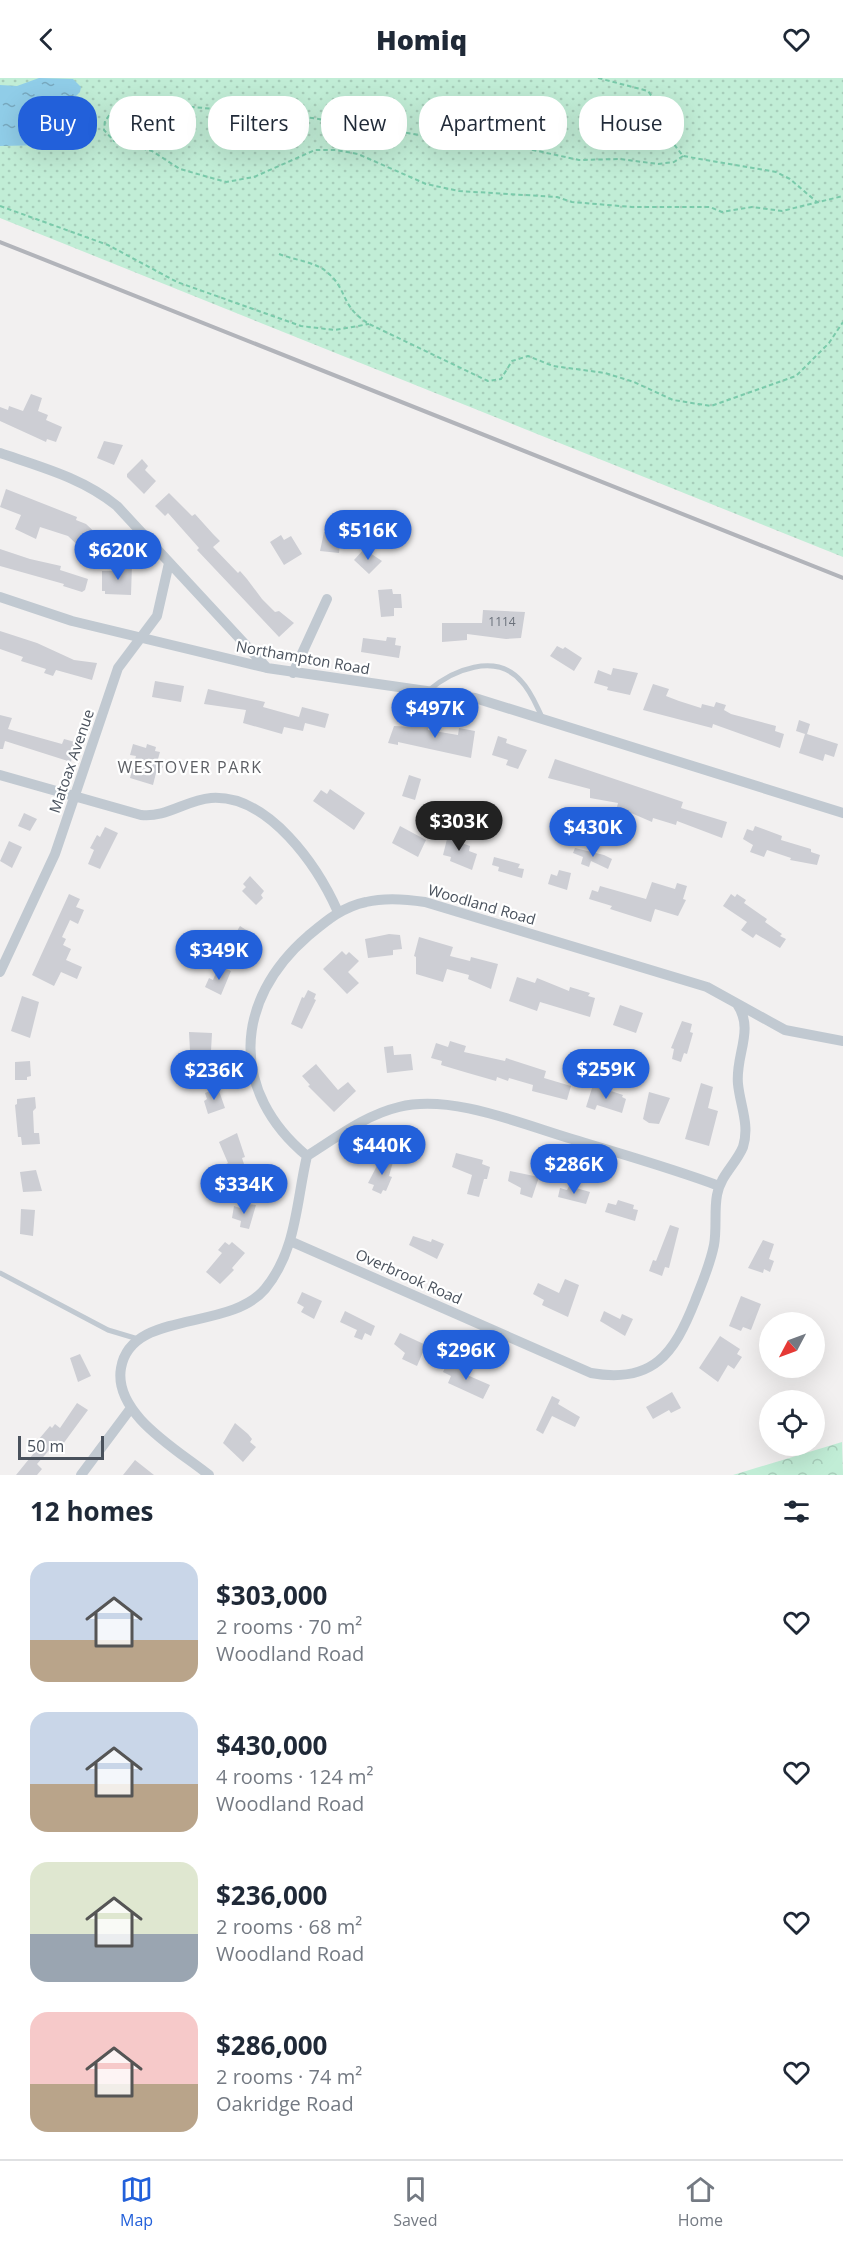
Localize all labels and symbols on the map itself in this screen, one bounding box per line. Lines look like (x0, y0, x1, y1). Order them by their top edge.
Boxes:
pin: $516K (326, 510, 410, 561)
pin: $620K (76, 530, 160, 581)
house number: 1114 (488, 613, 516, 630)
street label: Northampton Road (234, 635, 372, 679)
pin: $497K (393, 688, 477, 739)
street label: Matoax Avenue (44, 706, 98, 816)
district label: WESTOVER PARK (117, 756, 263, 778)
pin: $303K (417, 801, 501, 852)
pin: $430K (551, 807, 635, 858)
street label: Woodland Road (426, 879, 538, 929)
pin: $349K (177, 930, 261, 981)
pin: $259K (564, 1049, 648, 1100)
pin: $236K (172, 1050, 256, 1101)
pin: $440K (340, 1125, 424, 1176)
pin: $286K (532, 1144, 616, 1195)
pin: $334K (202, 1164, 286, 1215)
street label: Overbrook Road (353, 1244, 465, 1308)
north arrow (759, 1312, 825, 1378)
pin: $296K (424, 1330, 508, 1381)
scale bar (18, 1433, 104, 1460)

